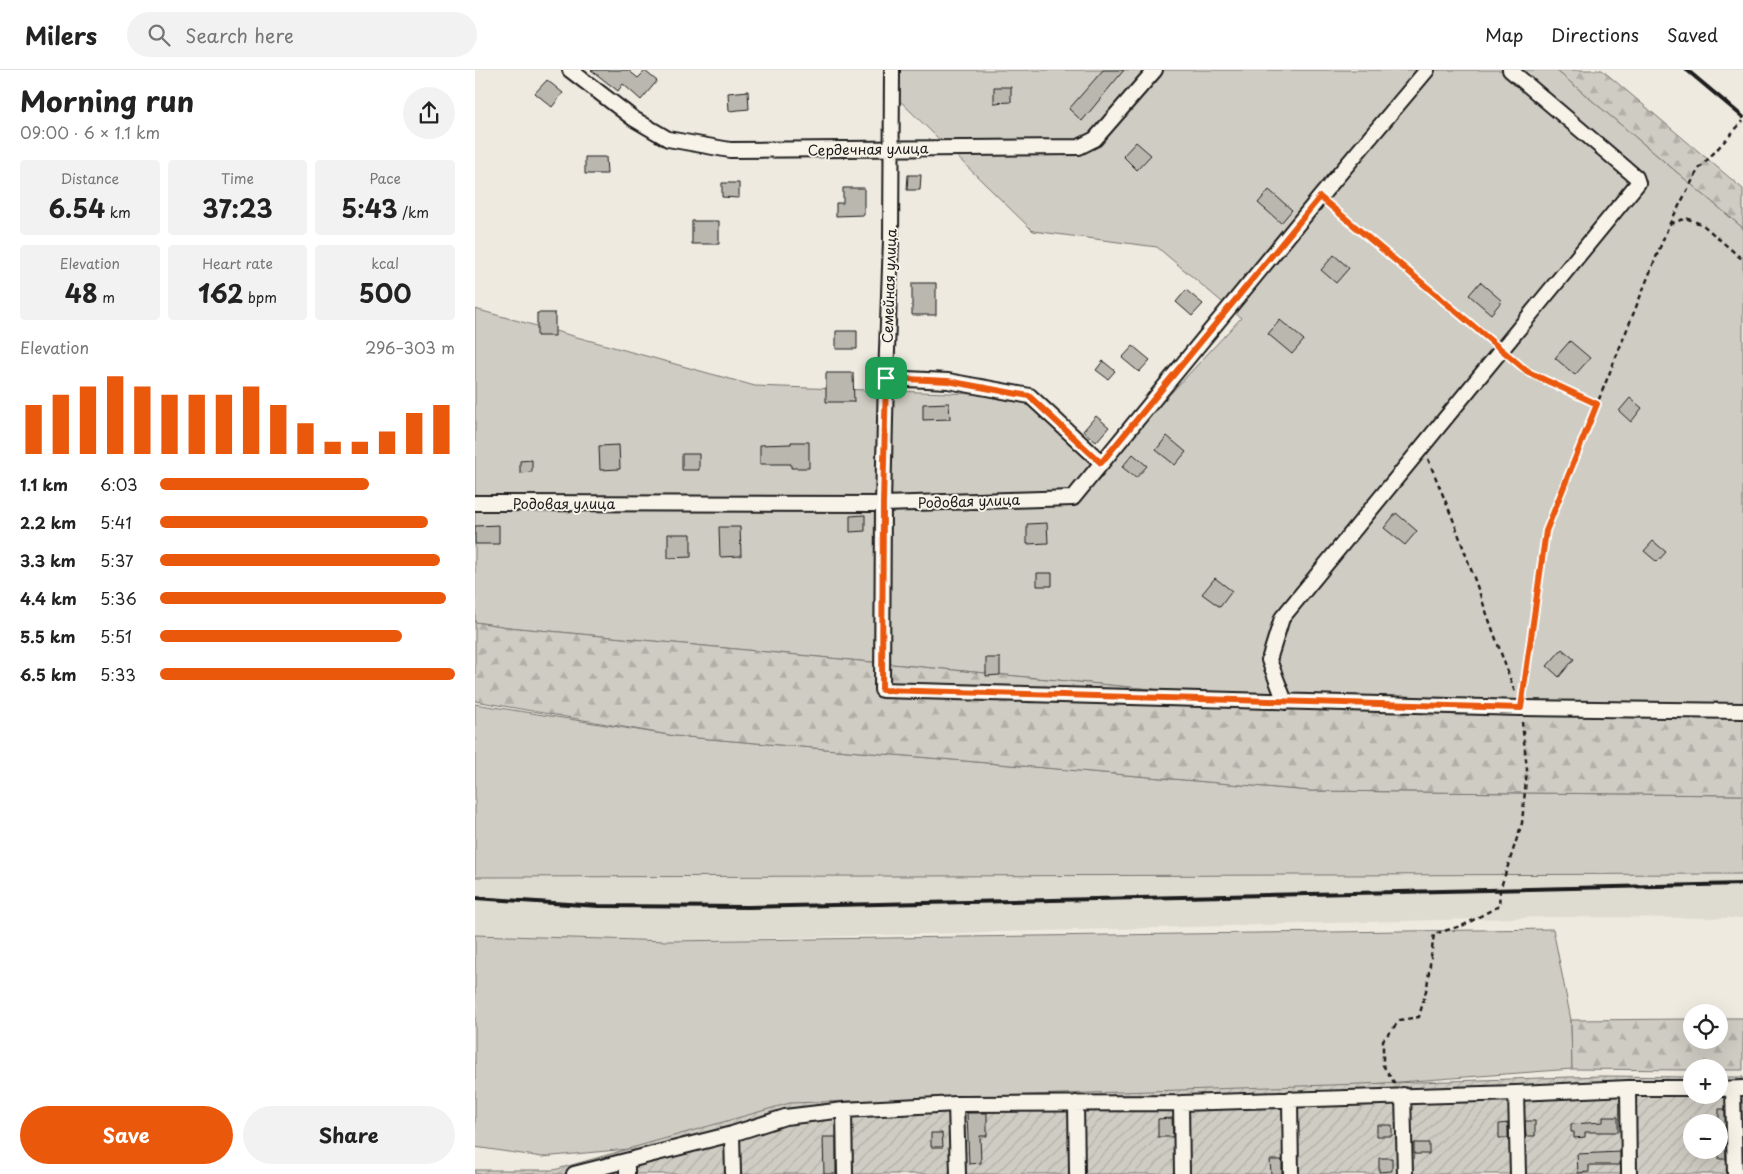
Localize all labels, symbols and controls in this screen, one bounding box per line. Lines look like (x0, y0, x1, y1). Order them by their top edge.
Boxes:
search box (127, 12, 477, 57)
text: Milers (25, 17, 97, 53)
icon: search (145, 21, 173, 49)
text: Search here (185, 21, 294, 49)
text: Map (1485, 21, 1523, 48)
text: Directions (1551, 21, 1639, 48)
text: Saved (1667, 21, 1718, 48)
text: Morning run (20, 79, 194, 122)
button: share (403, 87, 455, 139)
text: 09:00 · 6 × 1.1 km (20, 120, 160, 144)
street label: Сердечная улица (807, 137, 929, 161)
text: Distance (60, 168, 119, 189)
text: Time (221, 168, 254, 189)
text: Pace (369, 168, 401, 189)
text: 6.54 (49, 189, 105, 227)
text: 37:23 (202, 189, 273, 227)
text: 5:43 (341, 189, 398, 227)
text: km (105, 202, 131, 223)
text: /km (398, 202, 429, 223)
street label: Семейная улица (877, 228, 901, 344)
text: Elevation (60, 253, 120, 274)
text: Heart rate (202, 253, 273, 274)
text: kcal (371, 253, 399, 274)
text: 48 (65, 274, 98, 312)
text: 162 (198, 274, 243, 312)
text: 500 (359, 274, 411, 312)
text: m (98, 287, 115, 308)
text: bpm (243, 287, 277, 308)
text: Elevation (20, 335, 89, 359)
text: 296–303 m (365, 335, 455, 359)
pin (865, 357, 907, 399)
icon: arrive (872, 364, 900, 392)
text: 1.1 km (20, 472, 68, 496)
text: 6:03 (100, 472, 138, 496)
street label: Родовая улица (917, 489, 1021, 513)
street label: Родовая улица (513, 493, 615, 514)
text: 2.2 km (20, 510, 76, 534)
text: 5:41 (100, 510, 132, 534)
text: 3.3 km (20, 548, 76, 572)
text: 5:37 (100, 548, 134, 572)
text: 4.4 km (20, 586, 77, 610)
text: 5:36 (100, 586, 137, 610)
text: 5.5 km (20, 624, 75, 648)
text: 5:51 (100, 624, 132, 648)
text: 6.5 km (20, 662, 76, 686)
text: 5:33 (100, 662, 136, 686)
map controls (1683, 1004, 1728, 1159)
button: locate (1683, 1004, 1728, 1049)
button: + (1683, 1059, 1728, 1104)
button: Save (20, 1106, 233, 1164)
button: Share (243, 1106, 455, 1164)
button: − (1683, 1114, 1728, 1159)

